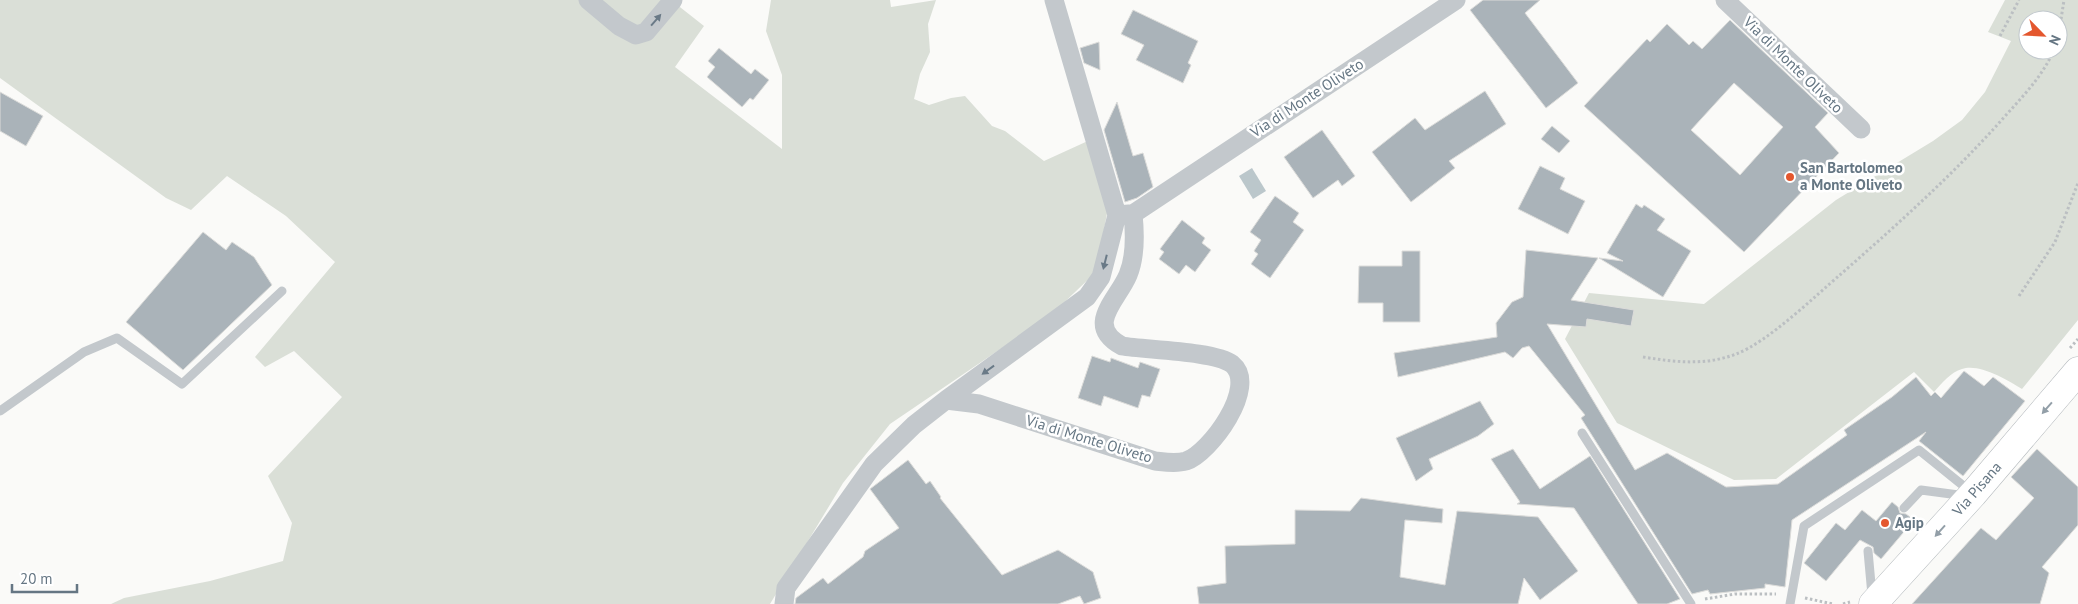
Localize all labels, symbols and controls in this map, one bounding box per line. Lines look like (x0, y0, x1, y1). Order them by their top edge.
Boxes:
north arrow (2018, 10, 2068, 60)
street label: Via di Monte Oliveto (1739, 12, 1847, 117)
one-way arrow (650, 14, 662, 26)
text: N (2045, 32, 2065, 48)
street label: Via di Monte Oliveto (1246, 54, 1367, 142)
place label: San Bartolomeo a Monte Oliveto (1800, 158, 1903, 194)
marker: San Bartolomeo a Monte Oliveto (1784, 171, 1796, 183)
one-way arrow (1101, 255, 1109, 270)
one-way arrow (981, 365, 995, 375)
one-way arrow (2041, 401, 2052, 414)
street label: Via di Monte Oliveto (1023, 410, 1155, 467)
street label: Via Pisana (1947, 458, 2005, 520)
place label: Agip (1895, 513, 1924, 532)
marker: Agip (1879, 517, 1891, 529)
one-way arrow (1934, 524, 1946, 536)
scale bar (12, 562, 78, 594)
text: 20 m (20, 569, 53, 588)

